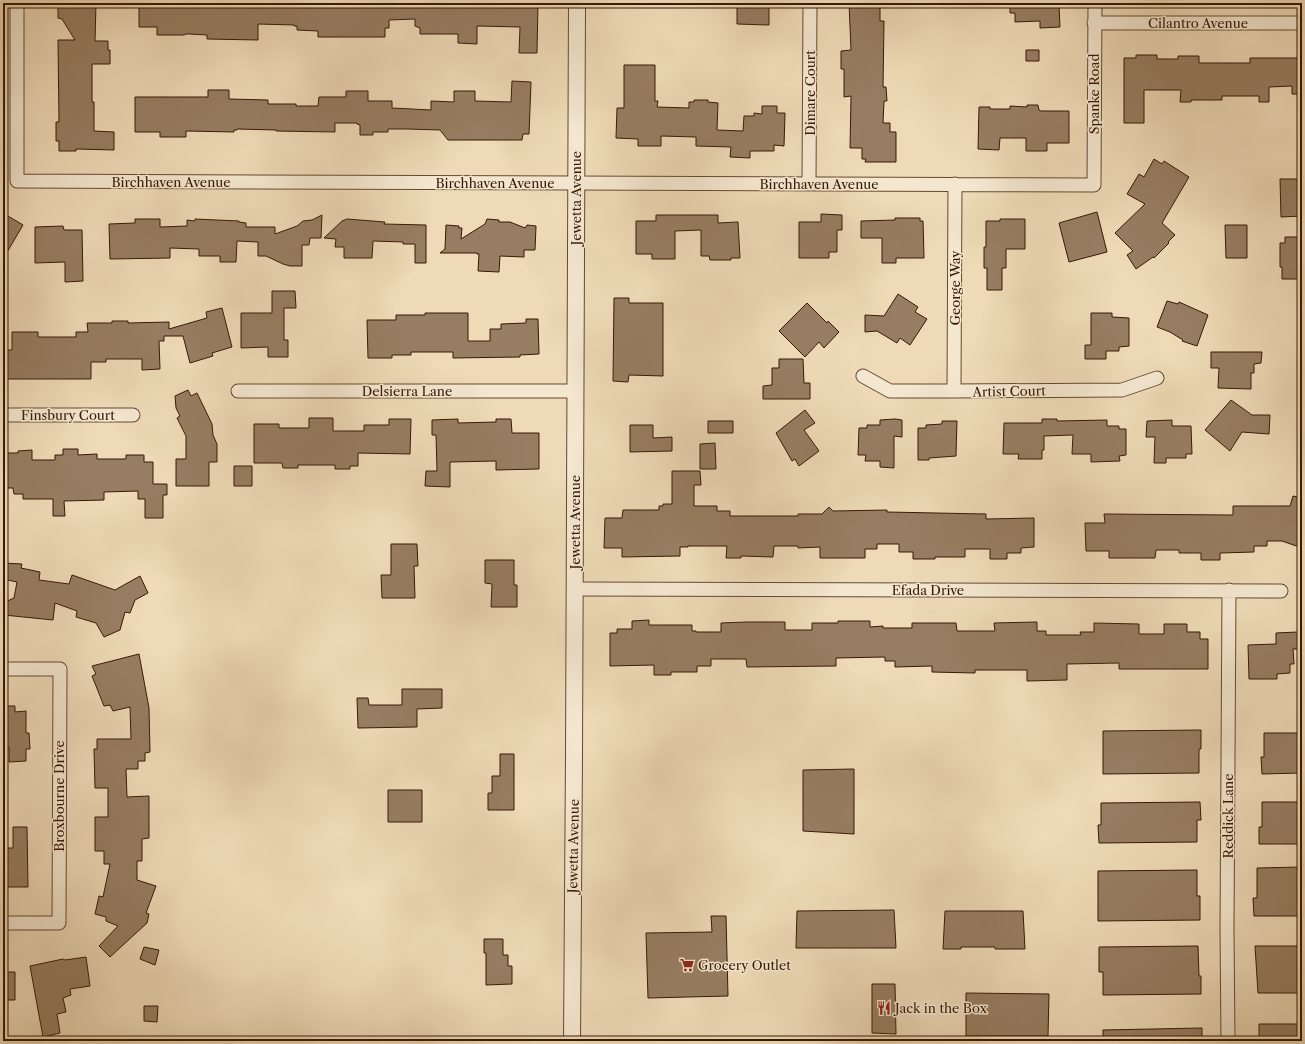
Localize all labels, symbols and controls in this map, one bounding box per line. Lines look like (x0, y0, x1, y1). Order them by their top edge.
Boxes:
street label: Cilantro Avenue (1148, 15, 1248, 31)
street label: Dimare Court (802, 50, 818, 136)
street label: Spanke Road (1086, 54, 1102, 134)
street label: Jewetta Avenue (568, 151, 584, 247)
street label: Birchhaven Avenue (111, 174, 231, 190)
street label: Birchhaven Avenue (435, 175, 555, 191)
street label: Birchhaven Avenue (759, 176, 879, 192)
street label: George Way (947, 250, 963, 326)
street label: Artist Court (971, 382, 1046, 400)
street label: Delsierra Lane (362, 383, 452, 399)
street label: Finsbury Court (21, 407, 115, 423)
street label: Jewetta Avenue (567, 475, 583, 571)
street label: Efada Drive (892, 582, 964, 598)
street label: Broxbourne Drive (51, 740, 67, 852)
street label: Reddick Lane (1220, 774, 1236, 858)
street label: Jewetta Avenue (564, 799, 582, 895)
supermarket icon: Grocery Outlet (679, 957, 695, 973)
place label: Grocery Outlet (698, 957, 791, 973)
restaurant icon: Jack in the Box (876, 1000, 892, 1016)
place label: Jack in the Box (893, 1000, 988, 1016)

